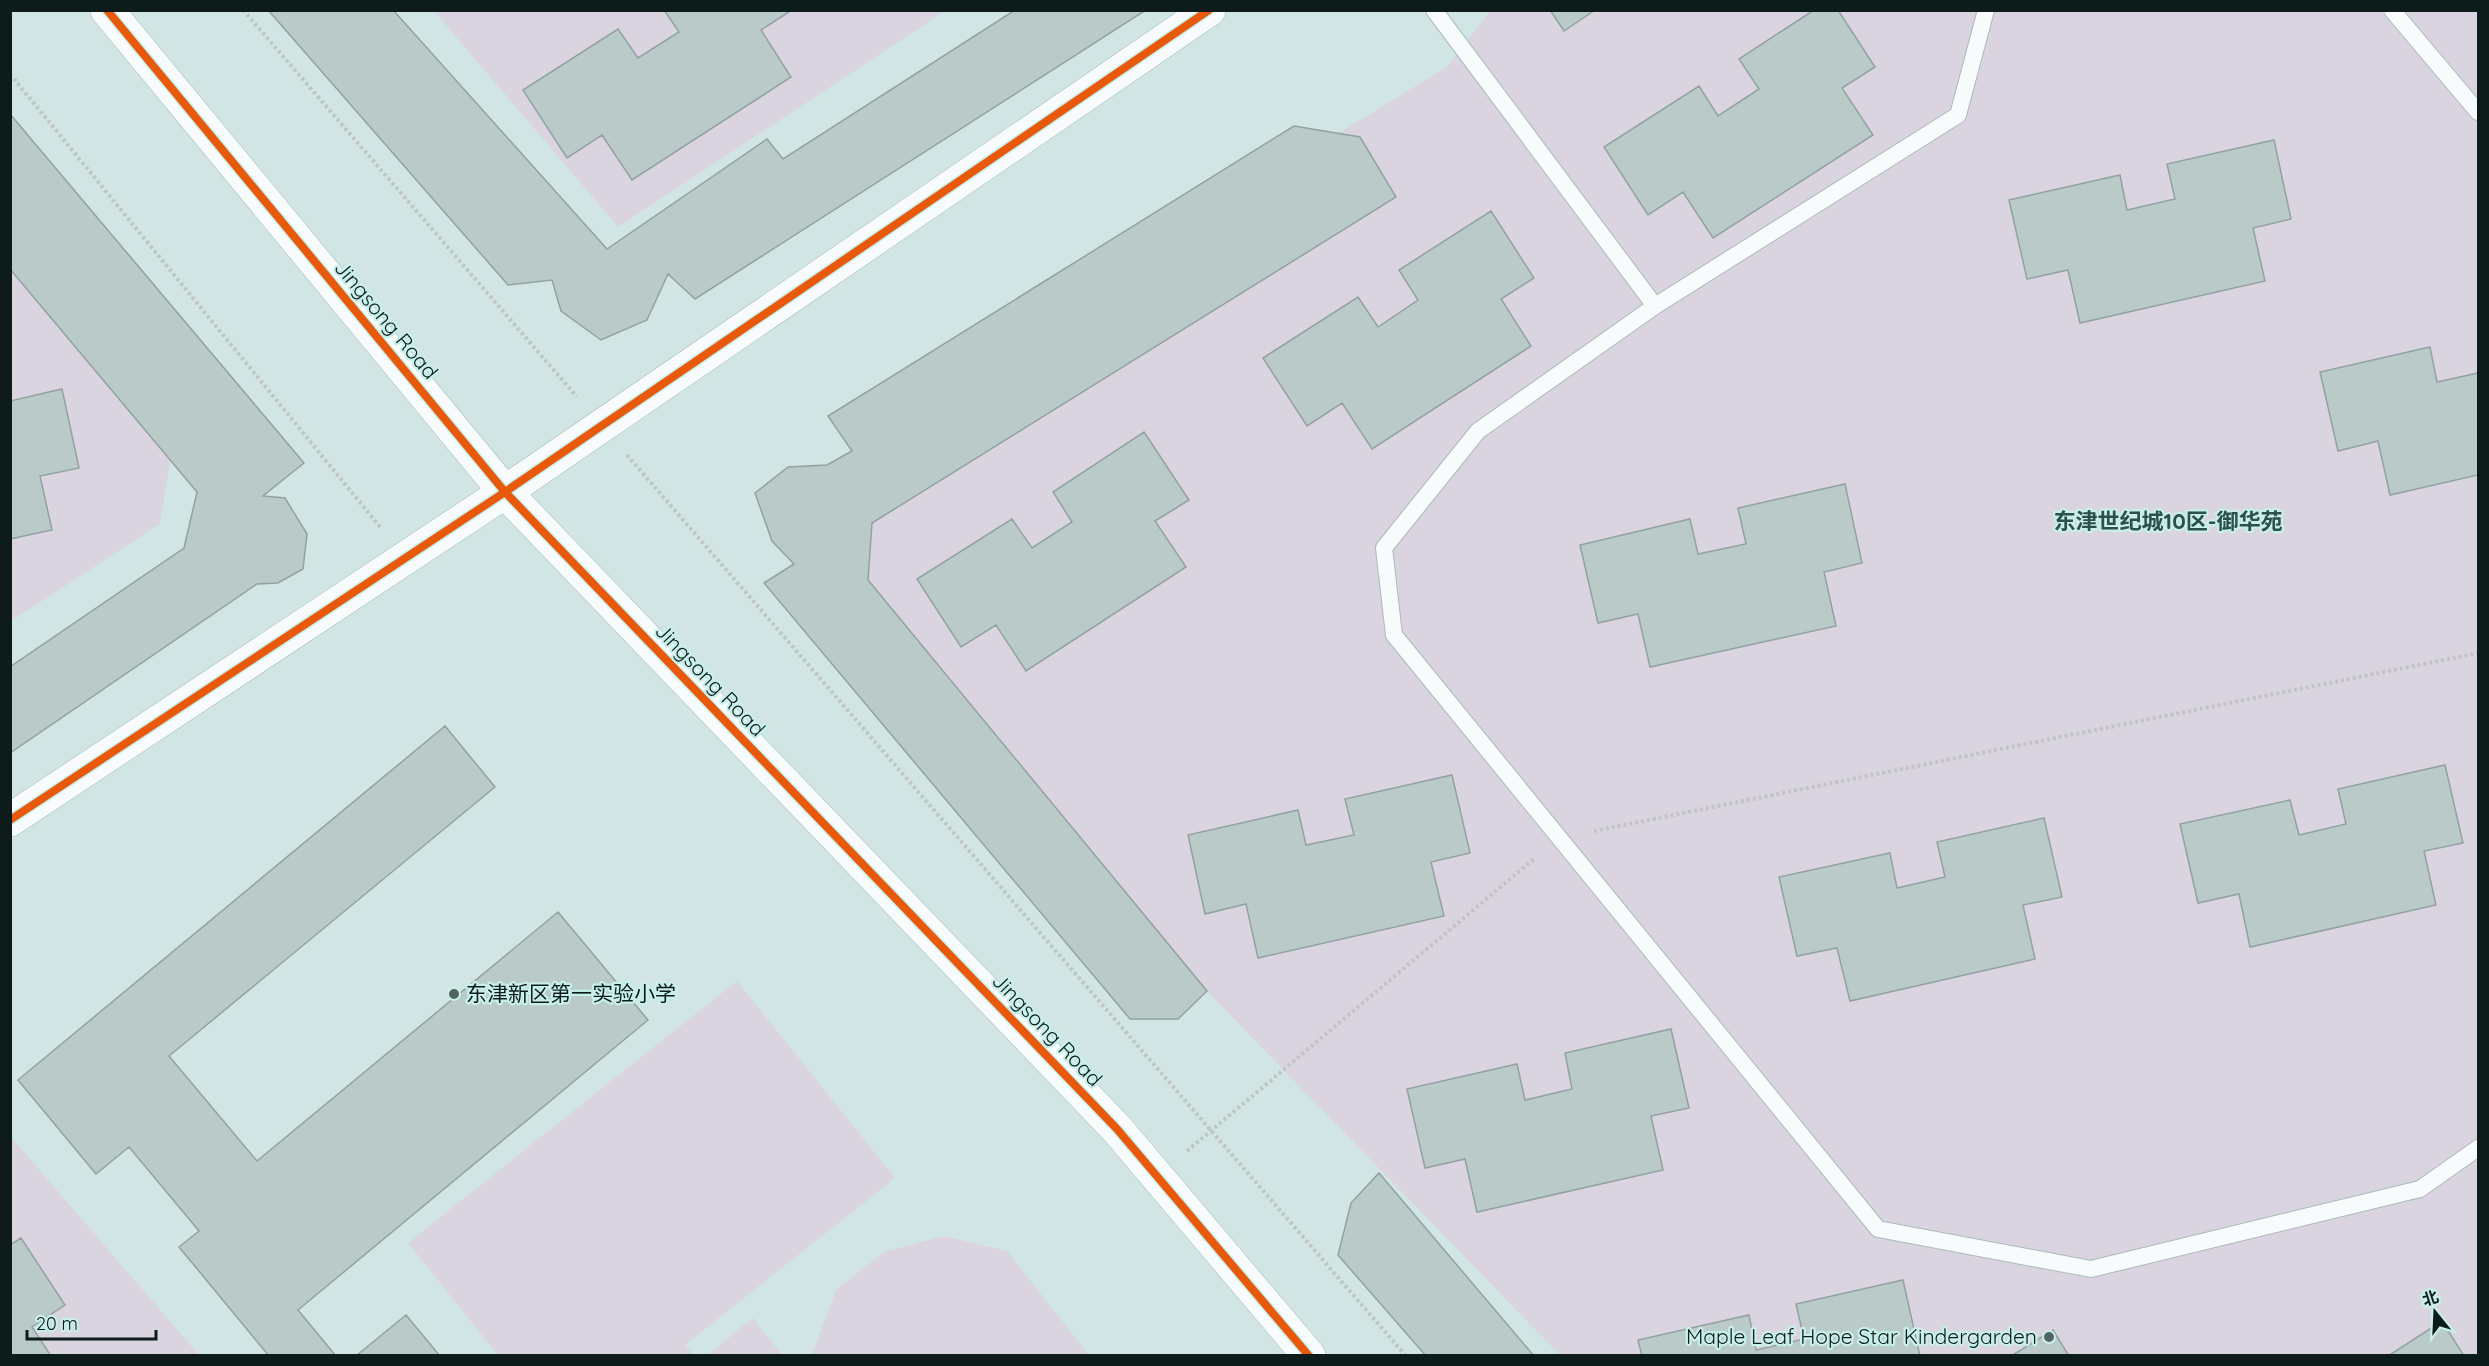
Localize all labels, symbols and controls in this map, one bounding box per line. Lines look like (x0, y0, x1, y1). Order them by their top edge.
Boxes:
street label: Jingsong Road (330, 255, 444, 384)
district label: 东津世纪城10区-御华苑 (2054, 507, 2282, 535)
street label: Jingsong Road (650, 617, 771, 741)
street label: Jingsong Road (987, 967, 1108, 1091)
place label: 东津新区第一实验小学 (466, 980, 676, 1006)
marker: 东津新区第一实验小学 (447, 987, 461, 1001)
north arrow (2405, 1282, 2465, 1342)
text: 北 (2420, 1286, 2441, 1310)
scale bar (27, 1303, 156, 1341)
text: 20 m (36, 1312, 78, 1335)
place label: Maple Leaf Hope Star Kindergarden (1686, 1323, 2037, 1349)
marker: Maple Leaf Hope Star Kindergarden (2042, 1330, 2056, 1344)

